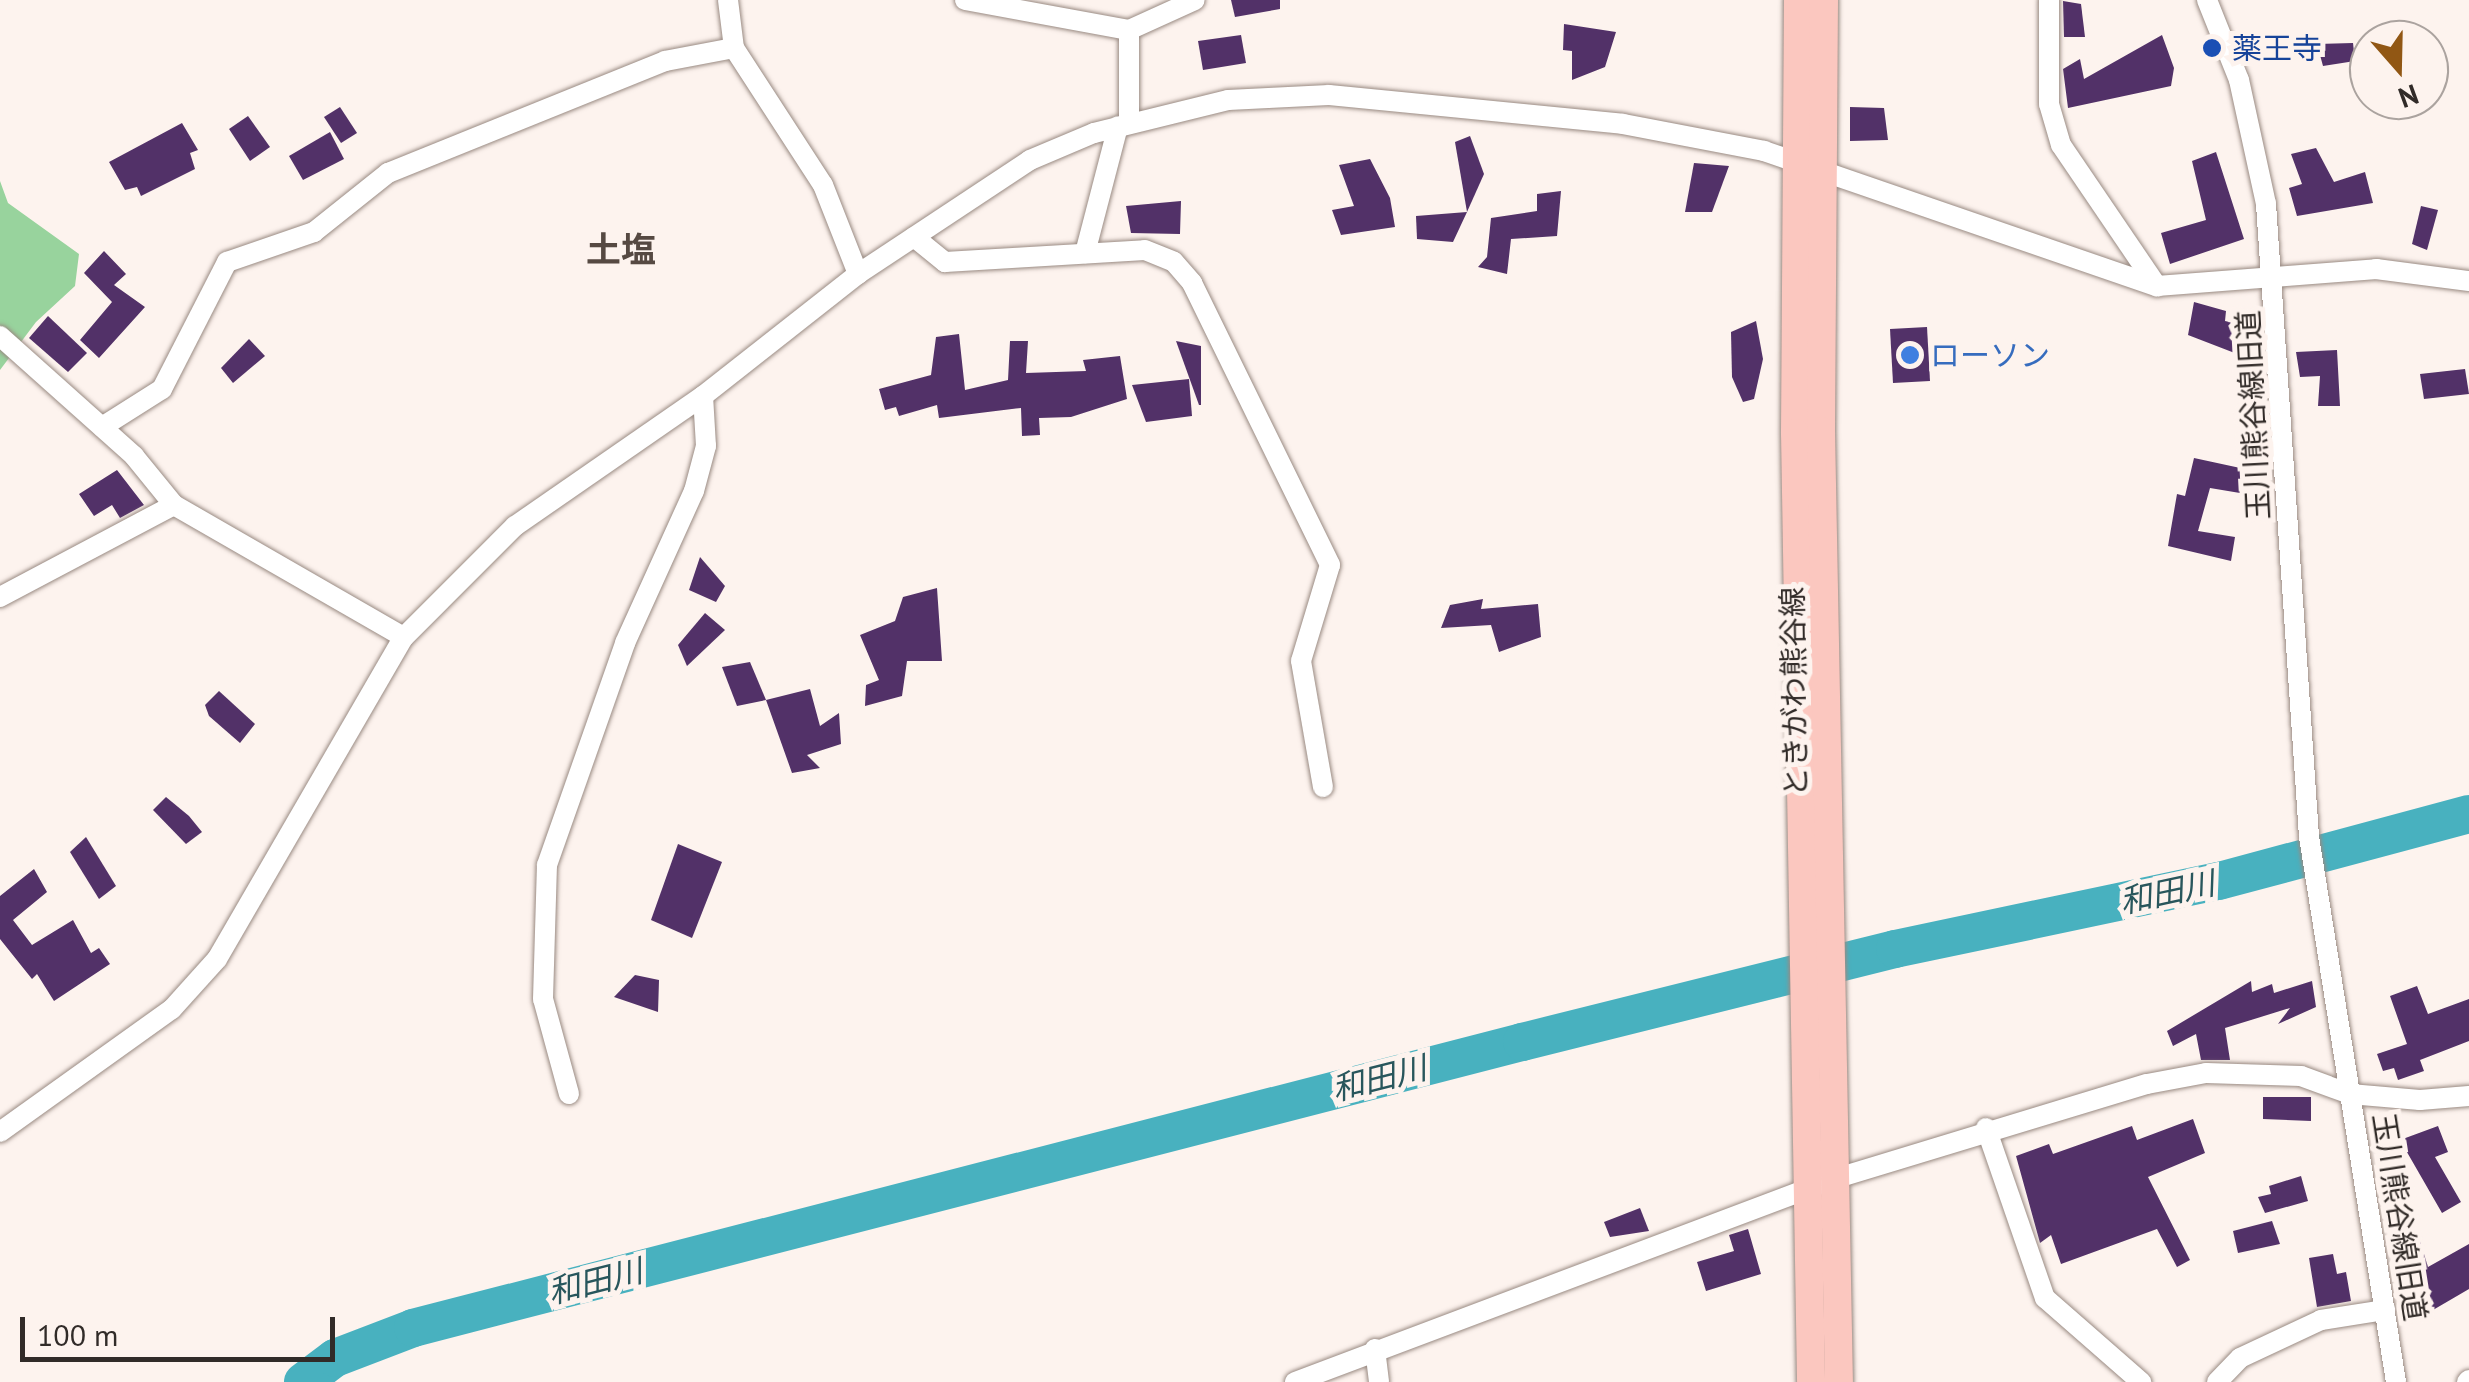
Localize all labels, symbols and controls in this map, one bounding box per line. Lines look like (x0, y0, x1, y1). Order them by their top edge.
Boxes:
north arrow (2349, 20, 2449, 120)
place label: 薬王寺 (2232, 30, 2322, 66)
marker: 薬王寺 (2201, 37, 2223, 59)
text: N (2394, 76, 2424, 117)
district label: 土塩 (586, 228, 656, 270)
street label: 玉川熊谷線旧道 (2230, 309, 2276, 521)
place label: ローソン (1930, 337, 2050, 373)
marker: ローソン (1899, 344, 1921, 366)
street label: ときがわ熊谷線 (1774, 587, 1814, 797)
water label: 和田川 (2116, 863, 2218, 921)
water label: 和田川 (1328, 1048, 1430, 1108)
street label: 玉川熊谷線旧道 (2366, 1110, 2434, 1324)
water label: 和田川 (544, 1251, 646, 1311)
scale bar (25, 1297, 340, 1359)
text: 100 m (37, 1315, 118, 1354)

